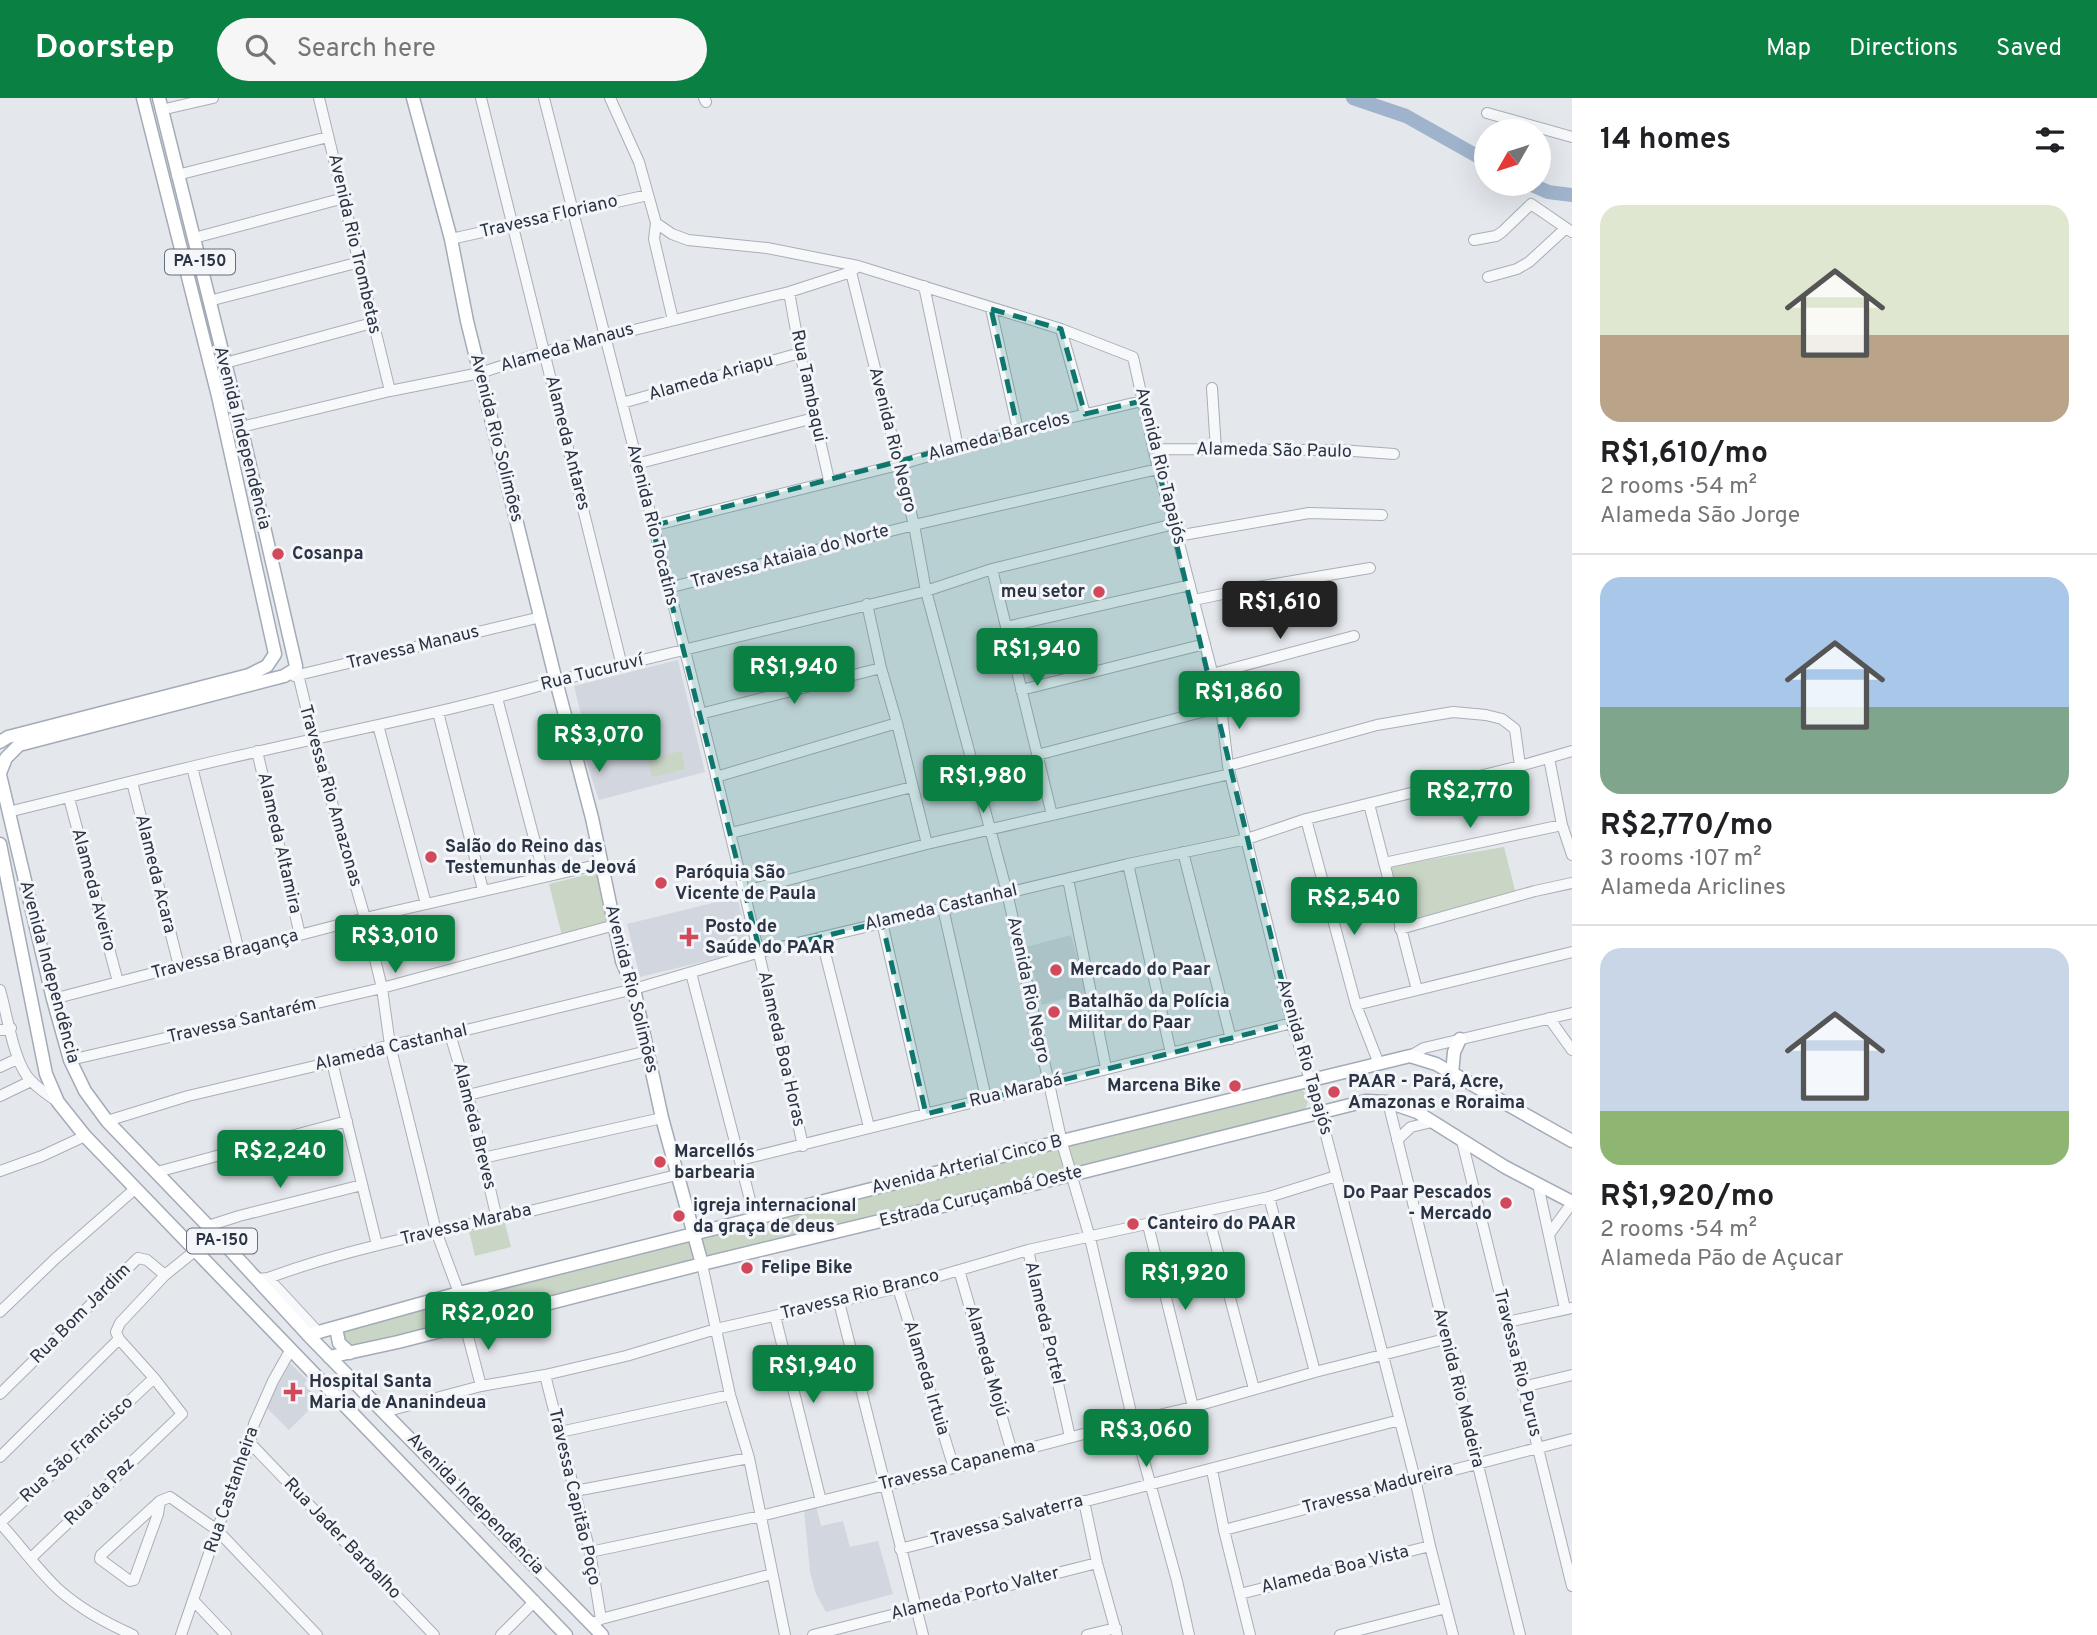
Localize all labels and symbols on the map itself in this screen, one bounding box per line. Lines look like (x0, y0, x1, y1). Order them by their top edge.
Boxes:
north arrow (1474, 119, 1550, 196)
street label: Avenida Rio Trombetas (322, 152, 386, 336)
street label: Travessa Floriano (478, 190, 620, 244)
road number: PA-150 (165, 250, 235, 274)
street label: Alameda Manaus (498, 318, 636, 378)
street label: Rua Tambaqui (785, 328, 831, 444)
street label: Avenida Independência (208, 344, 276, 532)
street label: Alameda Ariapu (646, 349, 776, 407)
street label: Avenida Rio Solimões (464, 351, 528, 525)
street label: Avenida Rio Negro (863, 365, 921, 515)
street label: Alameda Antares (539, 373, 595, 513)
street label: Avenida Rio Tapajós (1129, 385, 1191, 547)
street label: Alameda Barcelos (925, 407, 1073, 467)
street label: Alameda São Paulo (1196, 438, 1352, 464)
street label: Avenida Rio Tocatins (621, 442, 683, 608)
street label: Travessa Ataiaia do Norte (688, 519, 892, 595)
place label: Cosanpa (292, 543, 364, 566)
marker: Cosanpa (270, 546, 286, 562)
place label: meu setor (1001, 581, 1085, 604)
pin: R$1,610 (1215, 582, 1345, 641)
marker: meu setor (1091, 584, 1107, 600)
street label: Travessa Manaus (344, 620, 482, 676)
pin: R$1,940 (972, 628, 1102, 688)
pin: R$1,940 (729, 646, 859, 706)
street label: Rua Tucuruví (538, 649, 647, 697)
pin: R$1,860 (1174, 672, 1304, 731)
street label: Travessa Rio Amazonas (293, 702, 367, 890)
pin: R$3,070 (534, 714, 664, 774)
pin: R$1,980 (918, 756, 1048, 815)
street label: Alameda Altamira (252, 770, 306, 916)
pin: R$2,770 (1405, 770, 1535, 830)
street label: Alameda Acara (129, 812, 181, 936)
street label: Alameda Aveiro (66, 826, 120, 954)
place label: Salão do Reino das Testemunhas de Jeová (445, 836, 636, 880)
marker: Salão do Reino das Testemunhas de Jeová (423, 849, 439, 865)
place label: Paróquia São Vicente de Paula (675, 862, 816, 906)
marker: Paróquia São Vicente de Paula (653, 875, 669, 891)
street label: Avenida Independência (14, 878, 84, 1066)
pin: R$2,540 (1289, 878, 1419, 937)
street label: Alameda Castanhal (862, 879, 1020, 937)
street label: Avenida Rio Solimões (599, 902, 663, 1076)
street label: Avenida Rio Negro (1001, 915, 1055, 1065)
pin: R$3,010 (330, 916, 460, 975)
place label: Posto de Saúde do PAAR (705, 916, 835, 960)
street label: Travessa Bragança (149, 924, 301, 986)
marker: Posto de Saúde do PAAR (679, 927, 699, 947)
place label: Mercado do Paar (1070, 959, 1211, 982)
marker: Mercado do Paar (1048, 962, 1064, 978)
street label: Alameda Boa Horas (752, 969, 810, 1129)
street label: Avenida Rio Tapajós (1271, 976, 1337, 1138)
place label: Batalhão da Polícia Militar do Paar (1068, 991, 1230, 1035)
street label: Travessa Santarém (165, 993, 319, 1049)
marker: Batalhão da Polícia Militar do Paar (1046, 1004, 1062, 1020)
street label: Alameda Castanhal (312, 1019, 470, 1077)
street label: Alameda Breves (447, 1060, 501, 1192)
street label: Rua Marabá (967, 1068, 1065, 1114)
place label: PAAR - Pará, Acre, Amazonas e Roraima (1348, 1071, 1525, 1115)
place label: Marcena Bike (1107, 1075, 1221, 1098)
marker: Marcena Bike (1227, 1078, 1243, 1094)
marker: PAAR - Pará, Acre, Amazonas e Roraima (1326, 1084, 1342, 1100)
pin: R$2,240 (215, 1130, 345, 1190)
street label: Avenida Arterial Cinco B (869, 1130, 1065, 1200)
place label: Marcello´s barbearia (674, 1141, 755, 1185)
marker: Marcello´s barbearia (652, 1154, 668, 1170)
street label: Estrada Curuçambá Oeste (877, 1161, 1085, 1233)
place label: Do Paar Pescados - Mercado (1343, 1182, 1492, 1226)
place label: igreja internacional da graça de deus (693, 1195, 857, 1239)
marker: Do Paar Pescados - Mercado (1498, 1195, 1514, 1211)
street label: Travessa Maraba (398, 1199, 534, 1251)
marker: igreja internacional da graça de deus (671, 1208, 687, 1224)
place label: Canteiro do PAAR (1147, 1213, 1296, 1236)
marker: Canteiro do PAAR (1125, 1216, 1141, 1232)
road number: PA-150 (187, 1228, 257, 1254)
pin: R$1,920 (1120, 1252, 1250, 1312)
place label: Felipe Bike (761, 1257, 853, 1280)
street label: Rua Bom Jardim (26, 1259, 136, 1369)
street label: Alameda Portel (1019, 1259, 1069, 1387)
marker: Felipe Bike (739, 1260, 755, 1276)
street label: Travessa Rio Branco (778, 1264, 942, 1326)
street label: Travessa Rio Purus (1488, 1287, 1546, 1439)
pin: R$2,020 (423, 1292, 553, 1352)
street label: Alameda Mojú (959, 1302, 1013, 1420)
street label: Avenida Rio Madeira (1427, 1306, 1489, 1470)
street label: Alameda Irtuia (898, 1318, 954, 1438)
pin: R$1,940 (748, 1346, 878, 1405)
place label: Hospital Santa Maria de Ananindeua (309, 1371, 486, 1415)
marker: Hospital Santa Maria de Ananindeua (283, 1382, 303, 1402)
street label: Rua São Francisco (15, 1392, 139, 1508)
street label: Travessa Capitão Poço (542, 1406, 606, 1588)
pin: R$3,060 (1081, 1410, 1211, 1469)
street label: Rua Castanheira (200, 1424, 264, 1556)
street label: Avenida Independência (401, 1428, 549, 1580)
street label: Travessa Capanema (876, 1435, 1038, 1497)
street label: Rua da Paz (60, 1453, 140, 1531)
street label: Travessa Madureira (1300, 1458, 1456, 1520)
street label: Rua Jader Barbalho (278, 1473, 406, 1605)
street label: Travessa Salvaterra (928, 1490, 1086, 1552)
street label: Alameda Boa Vista (1259, 1540, 1411, 1600)
street label: Alameda Porto Valter (888, 1562, 1062, 1626)

